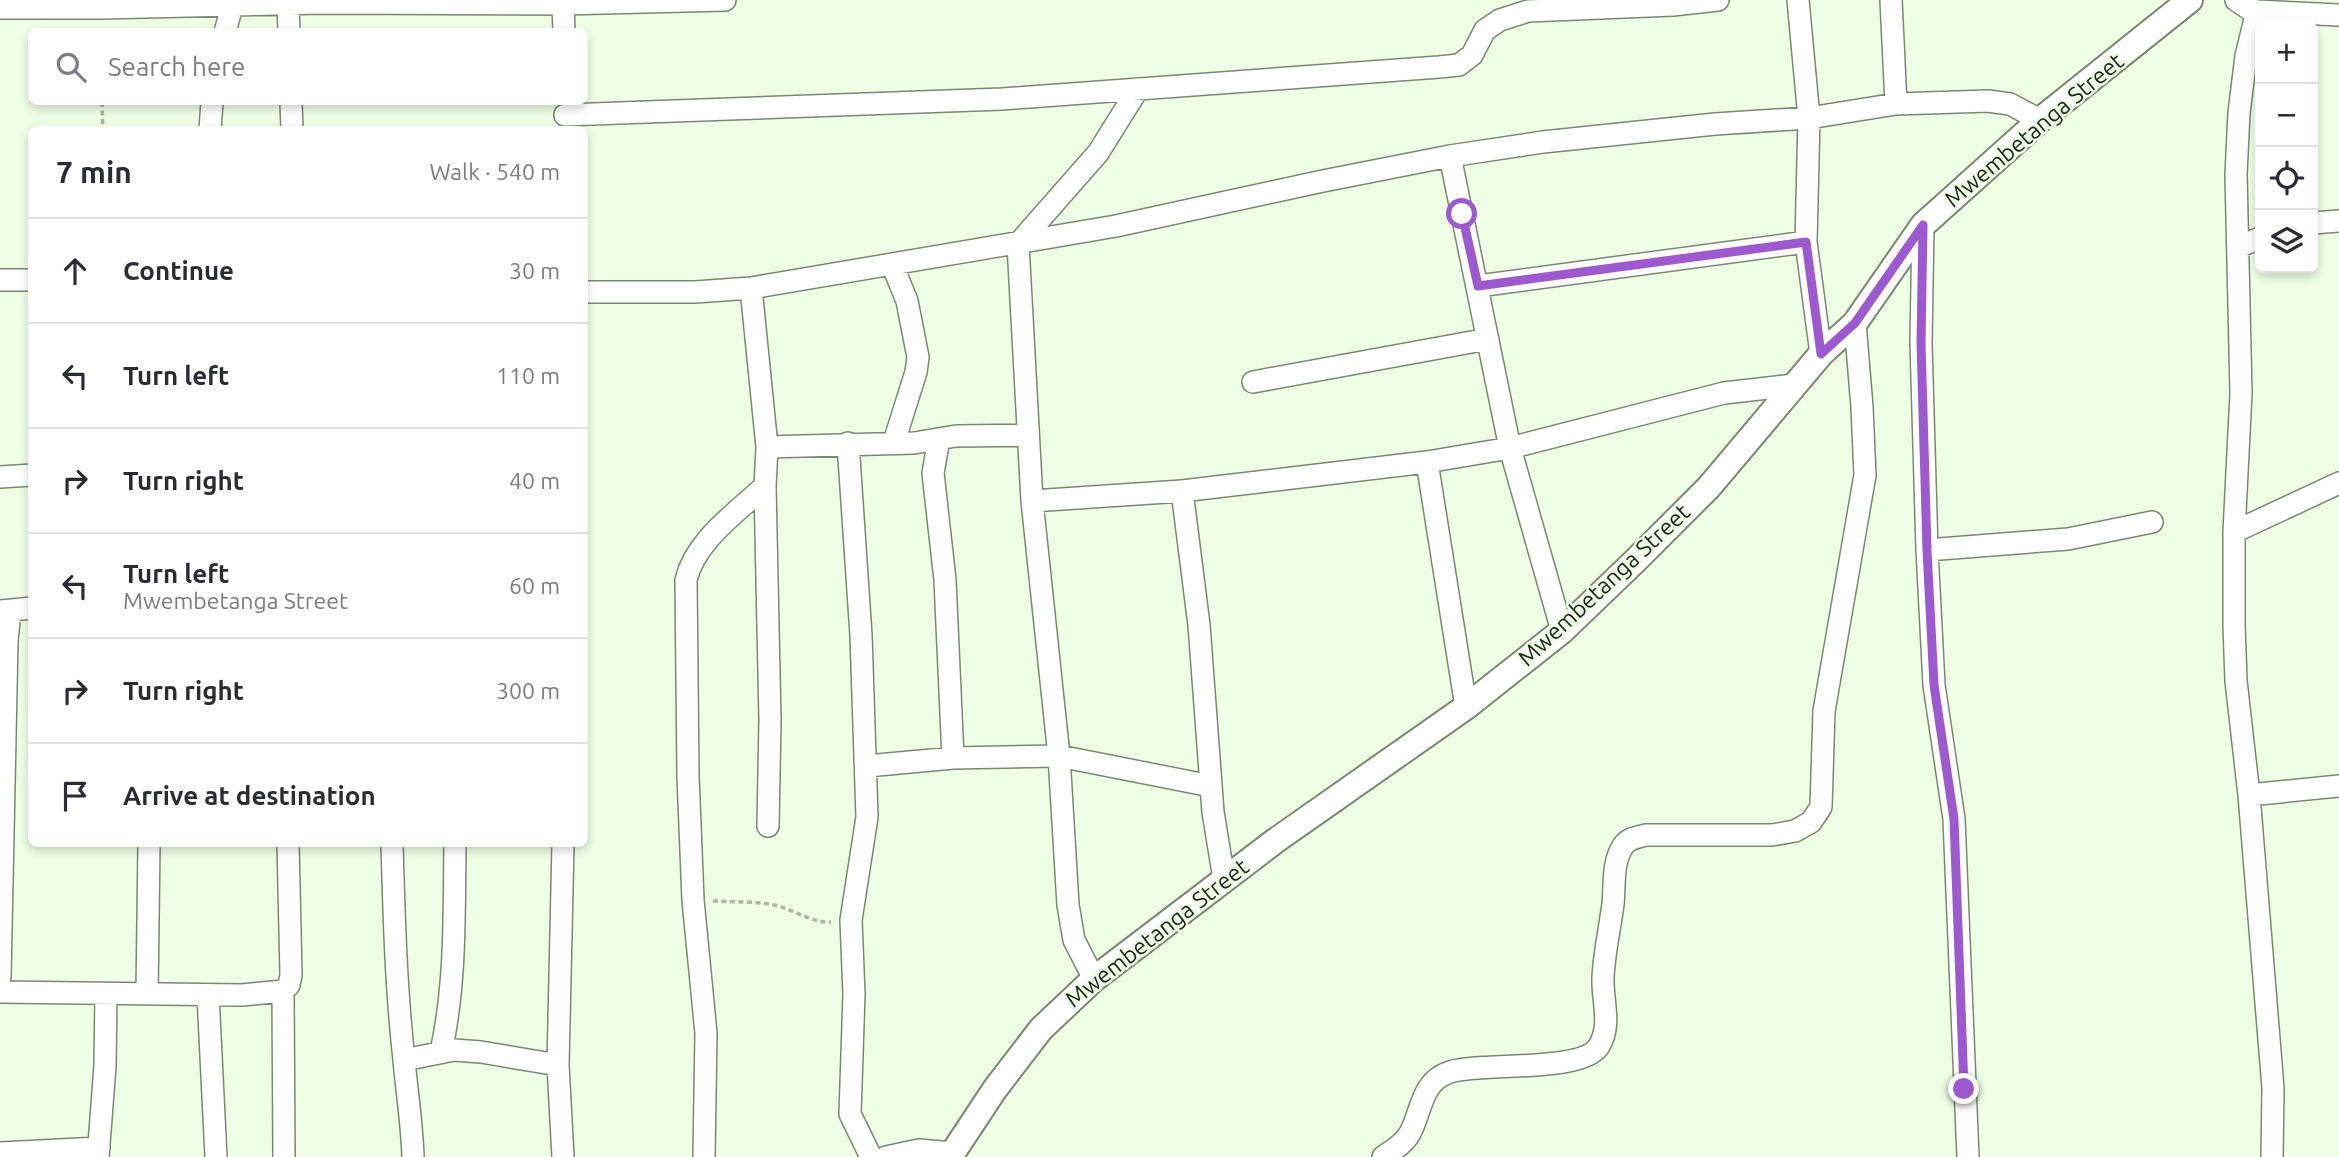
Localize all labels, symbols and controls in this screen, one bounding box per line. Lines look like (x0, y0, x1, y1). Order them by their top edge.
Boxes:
map controls (2255, 21, 2318, 273)
button: + (2255, 21, 2318, 84)
search box (28, 28, 588, 105)
icon: search (52, 48, 90, 86)
street label: Mwembetanga Street (1939, 48, 2128, 212)
text: Search here (108, 52, 245, 81)
button: − (2255, 84, 2318, 147)
button: locate (2255, 147, 2318, 210)
text: 7 min (56, 155, 132, 189)
text: Walk · 540 m (429, 159, 560, 184)
route start (1446, 198, 1477, 229)
button: layers (2255, 210, 2318, 273)
icon: ahead (56, 252, 94, 290)
text: Continue (123, 256, 234, 285)
text: 30 m (509, 258, 560, 283)
icon: left (56, 357, 94, 395)
text: Turn left (123, 361, 229, 390)
text: 110 m (496, 363, 560, 388)
icon: right (56, 462, 94, 500)
text: Turn right (123, 466, 244, 495)
text: 40 m (509, 468, 560, 493)
street label: Mwembetanga Street (1513, 499, 1694, 671)
text: Turn left (123, 559, 229, 588)
icon: left (56, 567, 94, 605)
text: 60 m (509, 573, 560, 598)
text: Mwembetanga Street (123, 588, 348, 613)
icon: right (56, 672, 94, 710)
text: Turn right (123, 676, 244, 705)
text: 300 m (496, 678, 560, 703)
icon: arrive (56, 777, 94, 815)
text: Arrive at destination (123, 781, 376, 810)
street label: Mwembetanga Street (1060, 853, 1253, 1012)
route end (1948, 1073, 1979, 1104)

